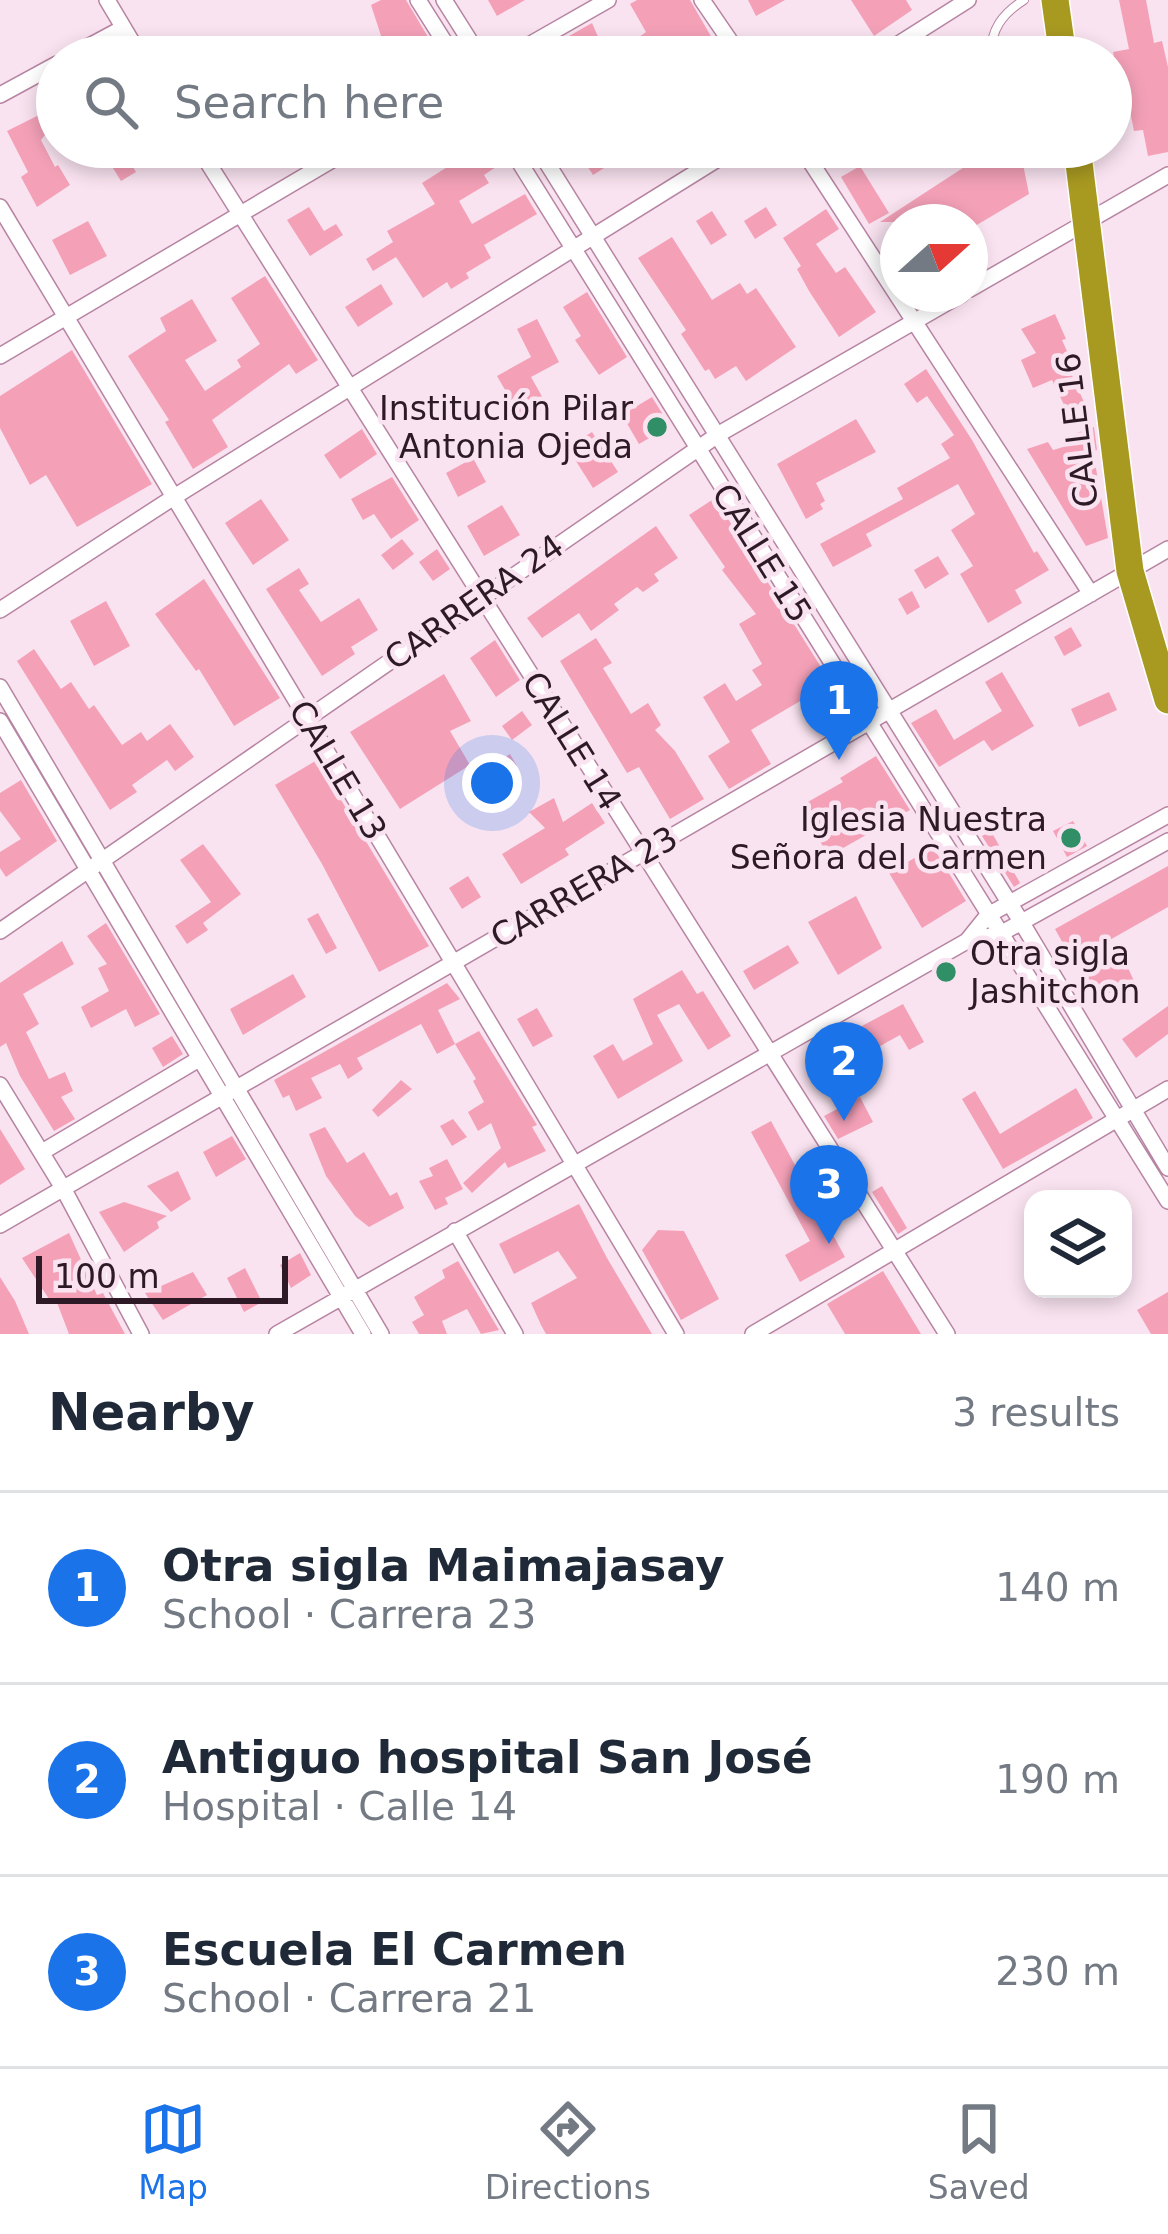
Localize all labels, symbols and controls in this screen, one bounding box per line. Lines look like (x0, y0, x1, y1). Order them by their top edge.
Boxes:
search box (36, 36, 1132, 168)
icon: search (78, 69, 144, 135)
text: Search here (174, 76, 444, 129)
north arrow (880, 204, 988, 312)
street label: CALLE 16 (1048, 350, 1106, 510)
place label: Institución Pilar Antonia Ojeda (379, 389, 633, 466)
marker: Institución Pilar Antonia Ojeda (644, 414, 670, 440)
street label: CALLE 15 (704, 477, 820, 629)
street label: CARRERA 24 (377, 526, 571, 678)
pin: 1 (800, 661, 878, 760)
street label: CALLE 14 (514, 665, 630, 817)
street label: CALLE 13 (281, 693, 395, 847)
your location (462, 753, 522, 813)
place label: Iglesia Nuestra Señora del Carmen (730, 800, 1047, 877)
street label: CARRERA 23 (484, 818, 684, 956)
marker: Iglesia Nuestra Señora del Carmen (1058, 825, 1084, 851)
place label: Otra sigla Jashitchon (968, 934, 1140, 1011)
marker: Otra sigla Jashitchon (933, 959, 959, 985)
pin: 2 (805, 1022, 883, 1121)
pin: 3 (790, 1145, 868, 1244)
map controls (1024, 1190, 1132, 1298)
button: layers (1024, 1190, 1132, 1298)
scale bar (36, 1250, 288, 1303)
text: 100 m (54, 1257, 160, 1296)
text: Nearby (48, 1383, 255, 1442)
text: 3 results (952, 1390, 1120, 1435)
text: Otra sigla Maimajasay (162, 1539, 725, 1592)
text: 1 (73, 1565, 101, 1610)
text: 140 m (995, 1565, 1120, 1610)
text: School · Carrera 23 (162, 1592, 536, 1637)
text: Antiguo hospital San José (162, 1731, 812, 1784)
text: 2 (73, 1757, 101, 1802)
text: 190 m (995, 1757, 1120, 1802)
text: Hospital · Calle 14 (162, 1784, 517, 1829)
text: Escuela El Carmen (162, 1923, 627, 1976)
text: 3 (73, 1949, 101, 1994)
text: 230 m (995, 1949, 1120, 1994)
text: School · Carrera 21 (162, 1976, 536, 2021)
tab: Map (138, 2096, 208, 2207)
tab: Directions (485, 2096, 651, 2207)
tab: Saved (928, 2096, 1030, 2207)

